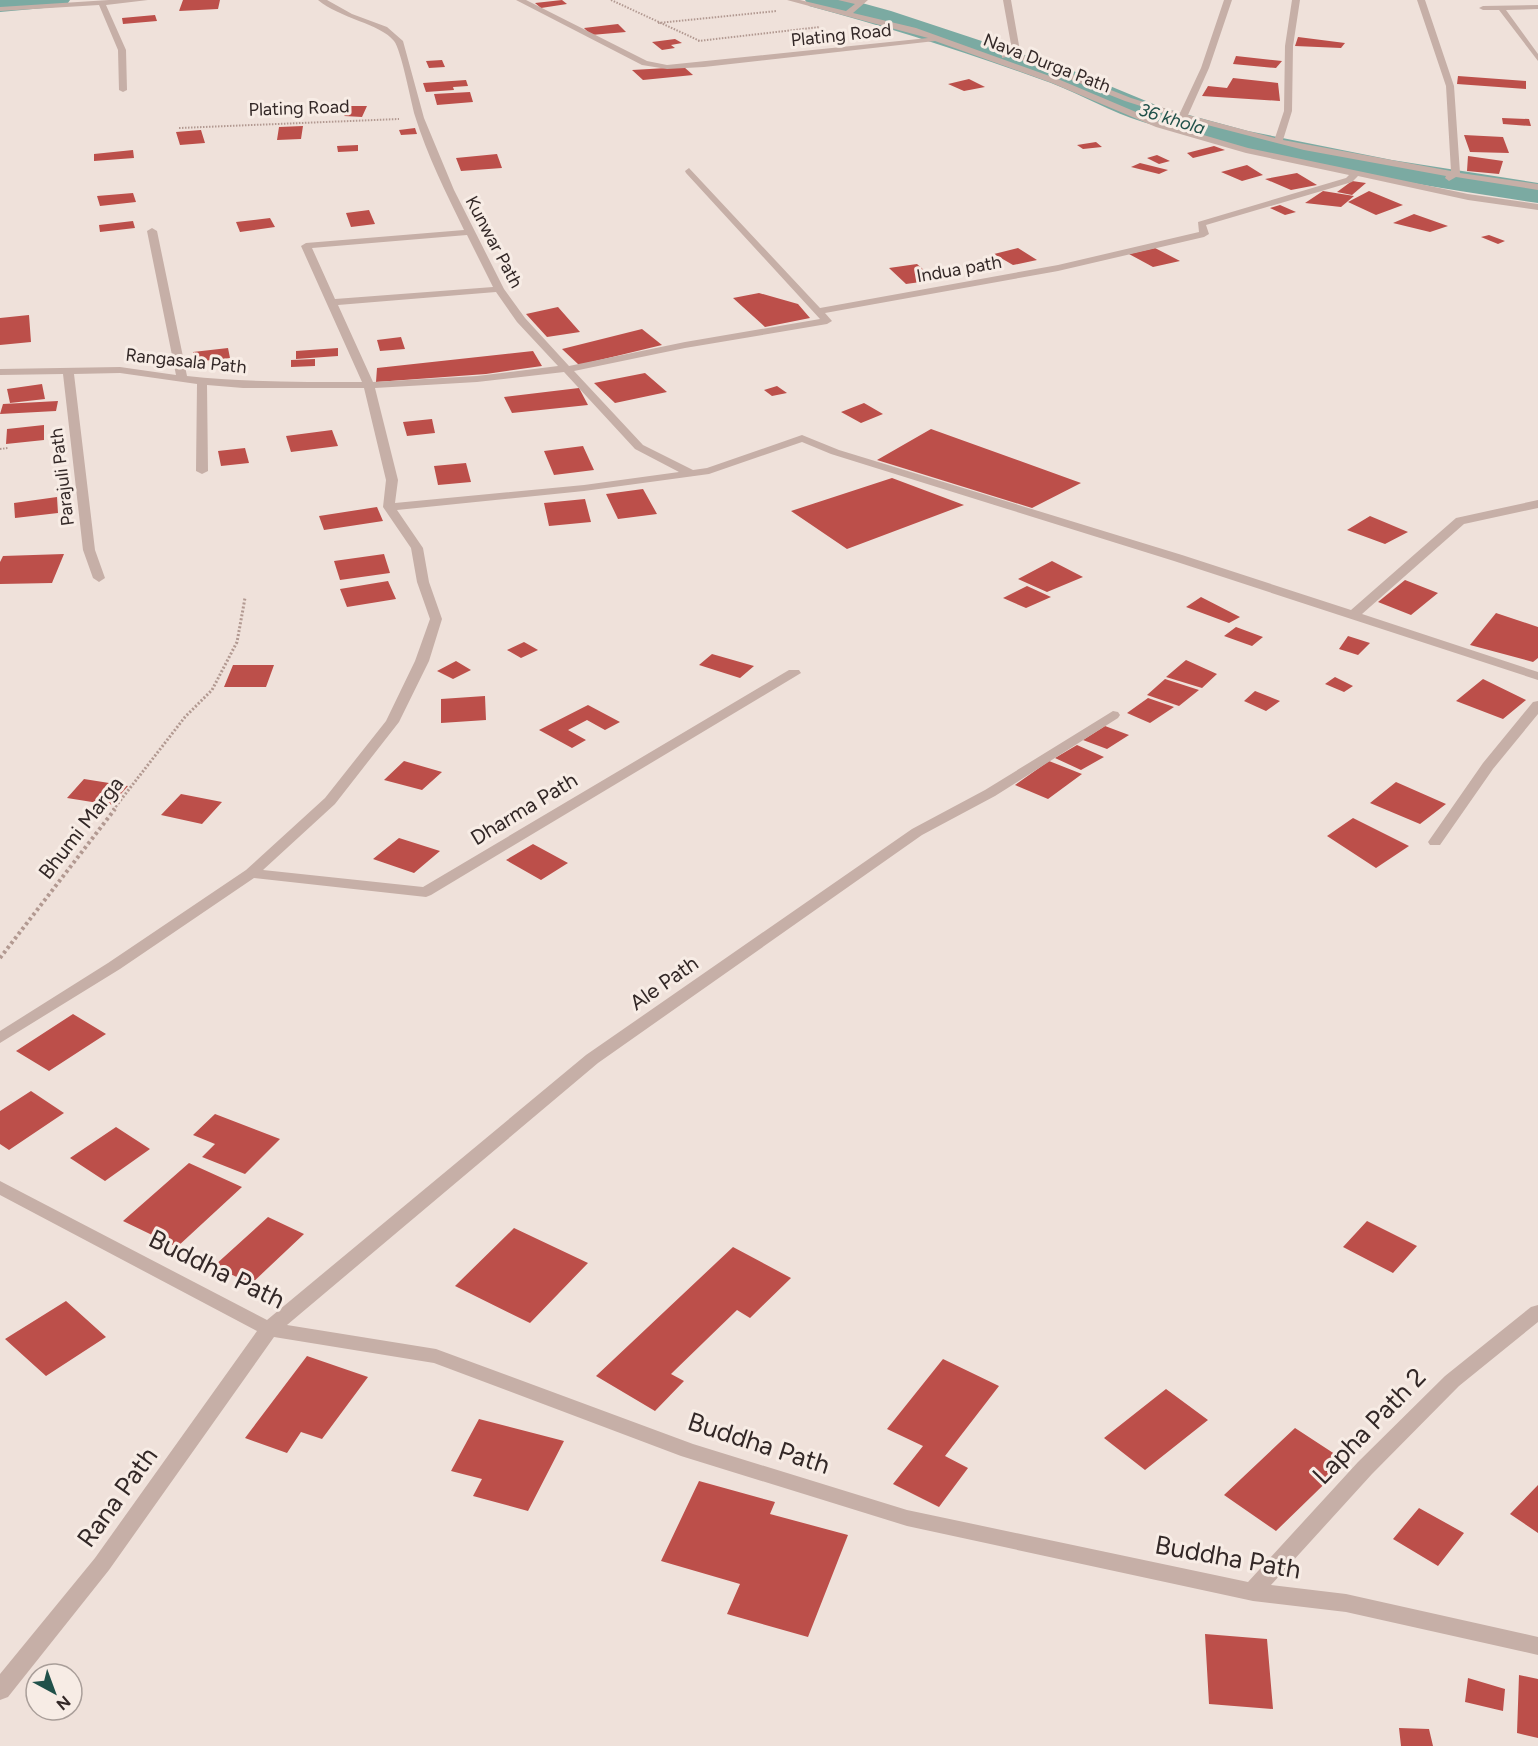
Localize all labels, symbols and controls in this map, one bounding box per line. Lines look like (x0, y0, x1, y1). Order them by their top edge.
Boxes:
street label: Plating Road (790, 19, 892, 51)
street label: Nava Durga Path (980, 29, 1114, 97)
street label: Plating Road (248, 95, 350, 121)
water label: 36 khola (1136, 99, 1208, 140)
street label: Kunwar Path (461, 192, 527, 292)
street label: Indua path (915, 251, 1003, 287)
street label: Rangasala Path (124, 344, 248, 378)
street label: Parajuli Path (45, 427, 79, 527)
street label: Dharma Path (466, 767, 582, 850)
street label: Bhumi Marga (33, 772, 128, 884)
street label: Ale Path (625, 950, 703, 1015)
street label: Buddha Path (144, 1222, 290, 1316)
street label: Lapha Path 2 (1305, 1361, 1433, 1491)
street label: Buddha Path (684, 1405, 834, 1481)
street label: Rana Path (70, 1441, 164, 1553)
street label: Buddha Path (1153, 1528, 1303, 1586)
north arrow (24, 1662, 84, 1722)
text: N (53, 1692, 74, 1714)

